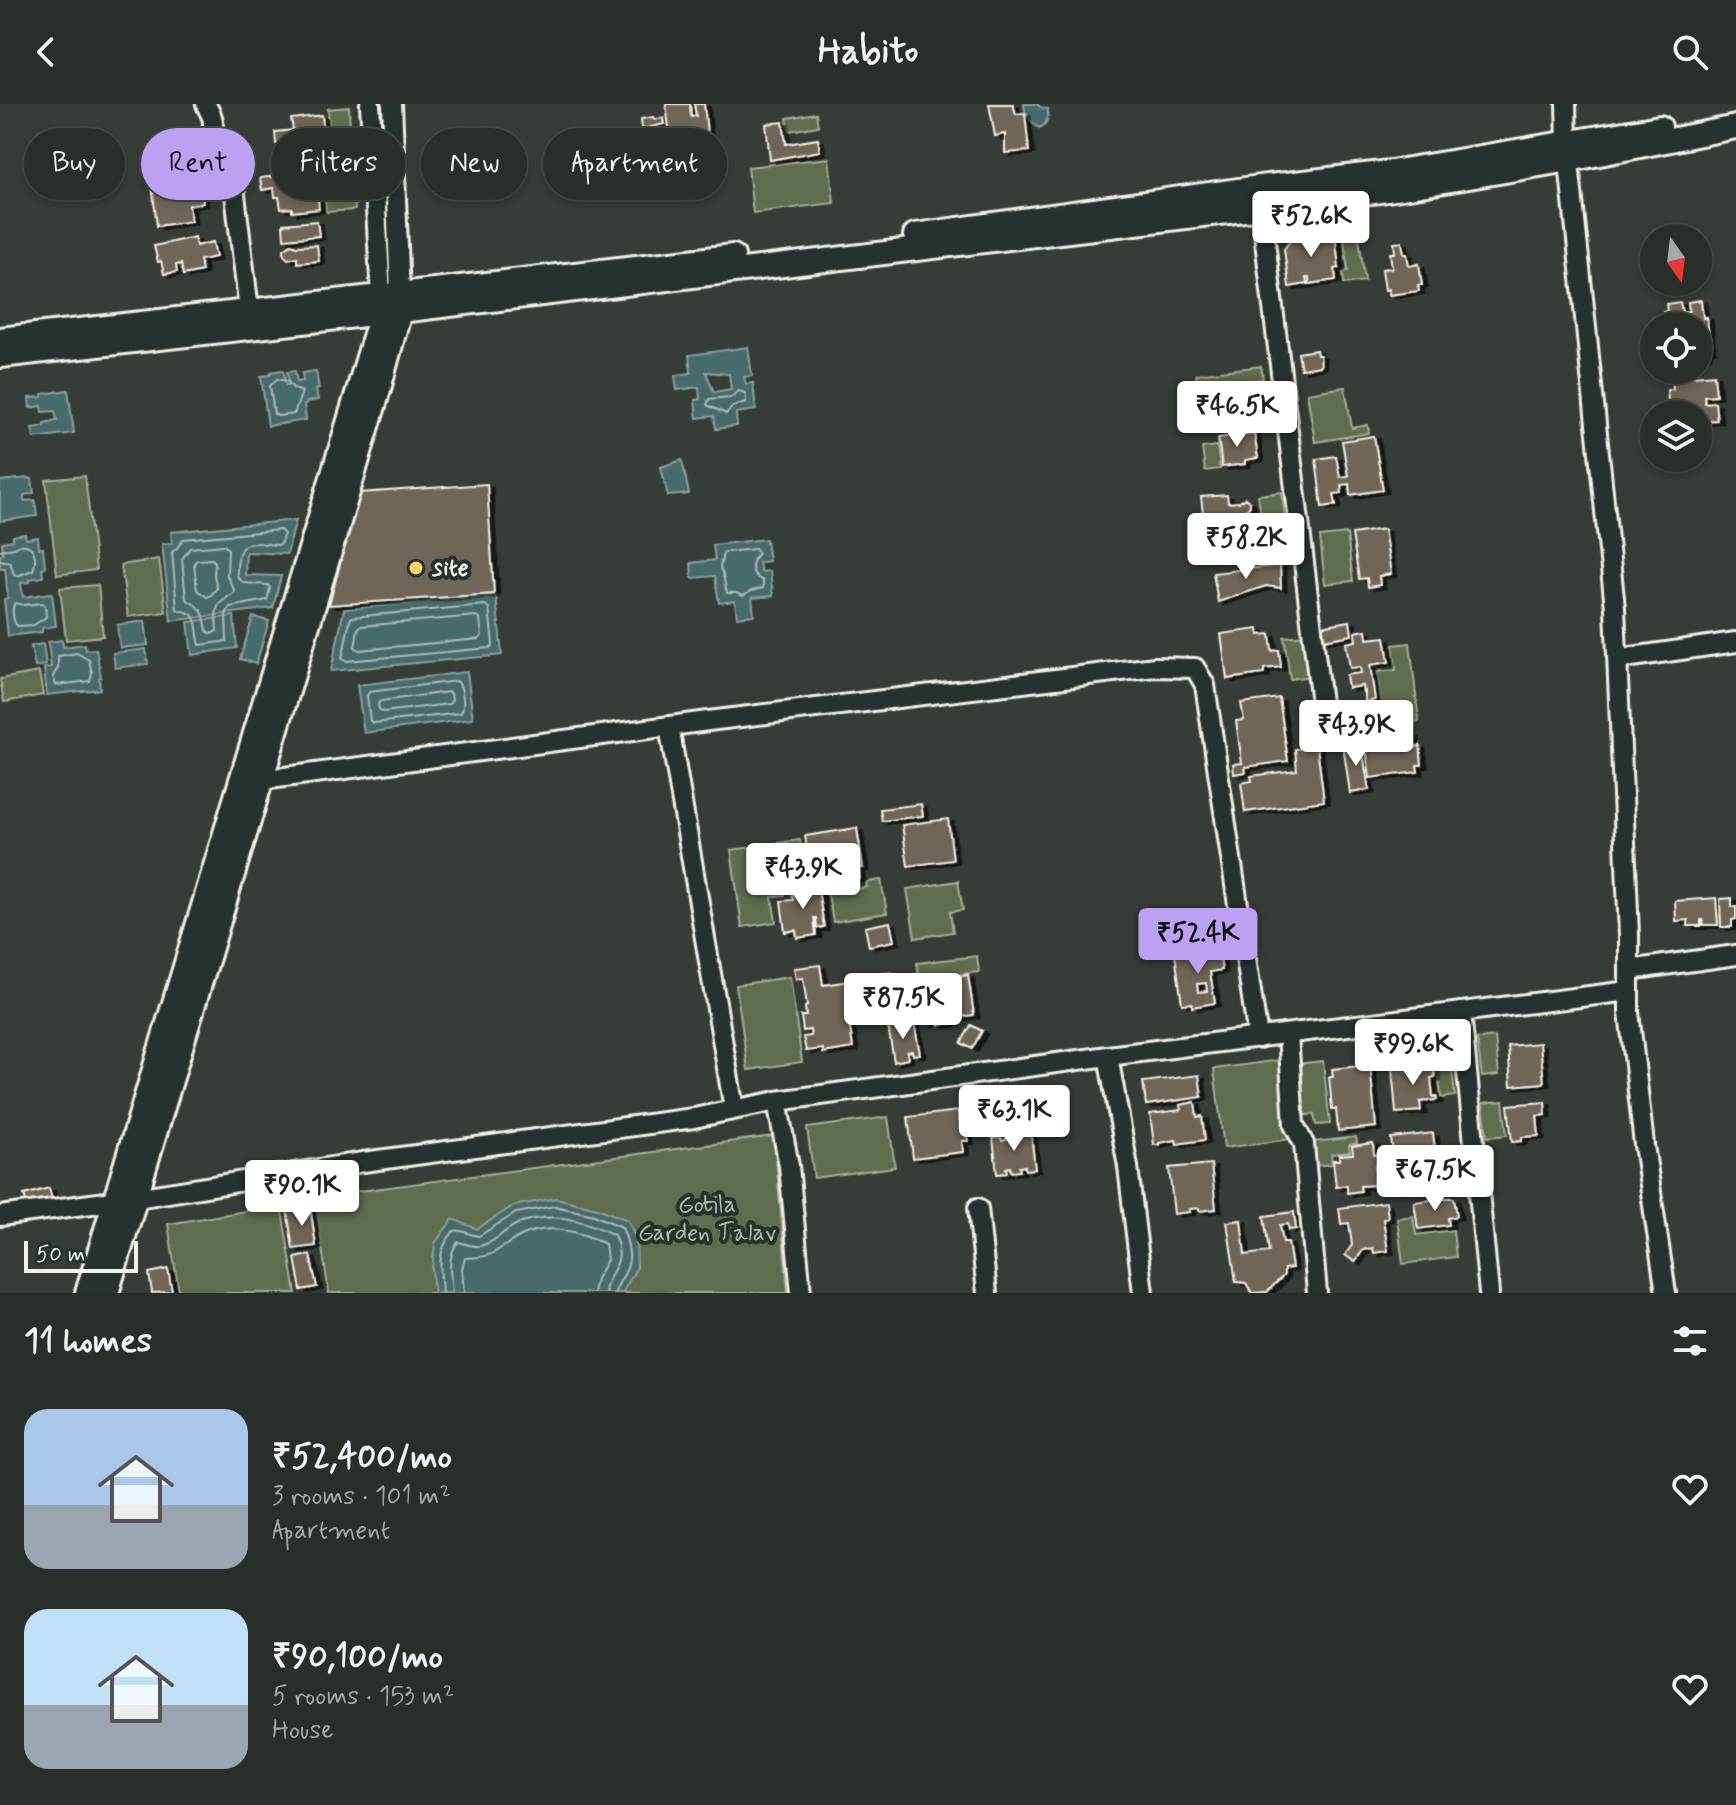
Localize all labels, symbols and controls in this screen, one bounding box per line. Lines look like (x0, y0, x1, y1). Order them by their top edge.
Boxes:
text: Habito (818, 29, 918, 76)
icon: back (24, 30, 68, 74)
icon: search (1668, 30, 1712, 74)
chip: Buy (24, 128, 125, 200)
chip: Rent (141, 128, 255, 200)
chip: Filters (271, 128, 405, 200)
chip: New (421, 128, 527, 200)
chip: Apartment (543, 128, 727, 200)
pin: ₹52.6K (1246, 191, 1376, 259)
text: ₹52.6K (1270, 200, 1352, 234)
north arrow (1640, 224, 1712, 296)
map controls (1640, 224, 1712, 472)
button: locate (1640, 312, 1712, 384)
pin: ₹46.5K (1172, 381, 1302, 449)
text: ₹46.5K (1195, 390, 1279, 424)
button: layers (1640, 400, 1712, 472)
pin: ₹58.2K (1181, 513, 1311, 581)
text: ₹58.2K (1205, 522, 1287, 556)
place label: site (431, 553, 469, 584)
marker: site (407, 559, 425, 577)
pin: ₹43.9K (1291, 700, 1421, 768)
text: ₹43.9K (1317, 709, 1395, 743)
pin: ₹43.9K (738, 843, 868, 911)
text: ₹43.9K (764, 852, 842, 886)
pin: ₹52.4K (1133, 908, 1263, 976)
text: ₹52.4K (1156, 917, 1240, 951)
pin: ₹87.5K (838, 973, 968, 1041)
text: ₹87.5K (862, 982, 944, 1016)
pin: ₹99.6K (1348, 1019, 1478, 1087)
text: ₹99.6K (1373, 1028, 1453, 1062)
pin: ₹63.1K (949, 1085, 1079, 1153)
text: ₹63.1K (977, 1094, 1051, 1128)
pin: ₹67.5K (1370, 1145, 1500, 1213)
text: ₹67.5K (1395, 1154, 1475, 1188)
pin: ₹90.1K (237, 1160, 367, 1228)
text: ₹90.1K (263, 1169, 341, 1203)
park label: Gotila Garden Talav (638, 1190, 776, 1249)
scale bar (24, 1237, 138, 1273)
text: 50 m (36, 1241, 85, 1269)
text: 11 homes (24, 1319, 152, 1364)
icon: filters (1668, 1319, 1712, 1363)
text: ₹52,400/mo (272, 1435, 452, 1480)
icon: home (88, 1441, 184, 1537)
icon: heart (1668, 1467, 1712, 1511)
text: 3 rooms · 101 m² (272, 1480, 451, 1514)
text: Apartment (272, 1514, 390, 1548)
text: ₹90,100/mo (272, 1635, 443, 1680)
icon: home (88, 1641, 184, 1737)
icon: heart (1668, 1667, 1712, 1711)
text: 5 rooms · 153 m² (272, 1680, 454, 1714)
text: House (272, 1714, 333, 1748)

